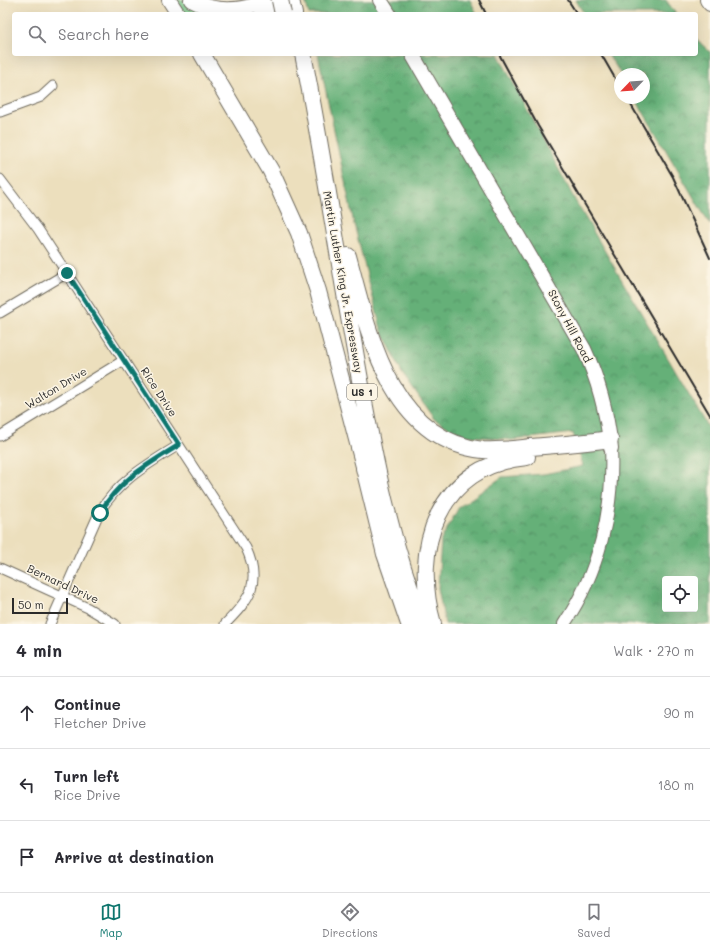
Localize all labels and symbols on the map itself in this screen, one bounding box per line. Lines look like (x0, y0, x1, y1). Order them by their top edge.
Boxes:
north arrow (614, 68, 650, 104)
street label: Martin Luther King Jr. Expressway (320, 190, 367, 374)
route end (58, 264, 76, 282)
street label: Stony Hill Road (545, 287, 596, 365)
street label: Walton Drive (22, 363, 89, 412)
street label: Rice Drive (138, 364, 181, 420)
road number: US 1 (347, 384, 377, 400)
route start (91, 504, 109, 522)
street label: Bernard Drive (25, 560, 102, 607)
scale bar (12, 596, 68, 615)

